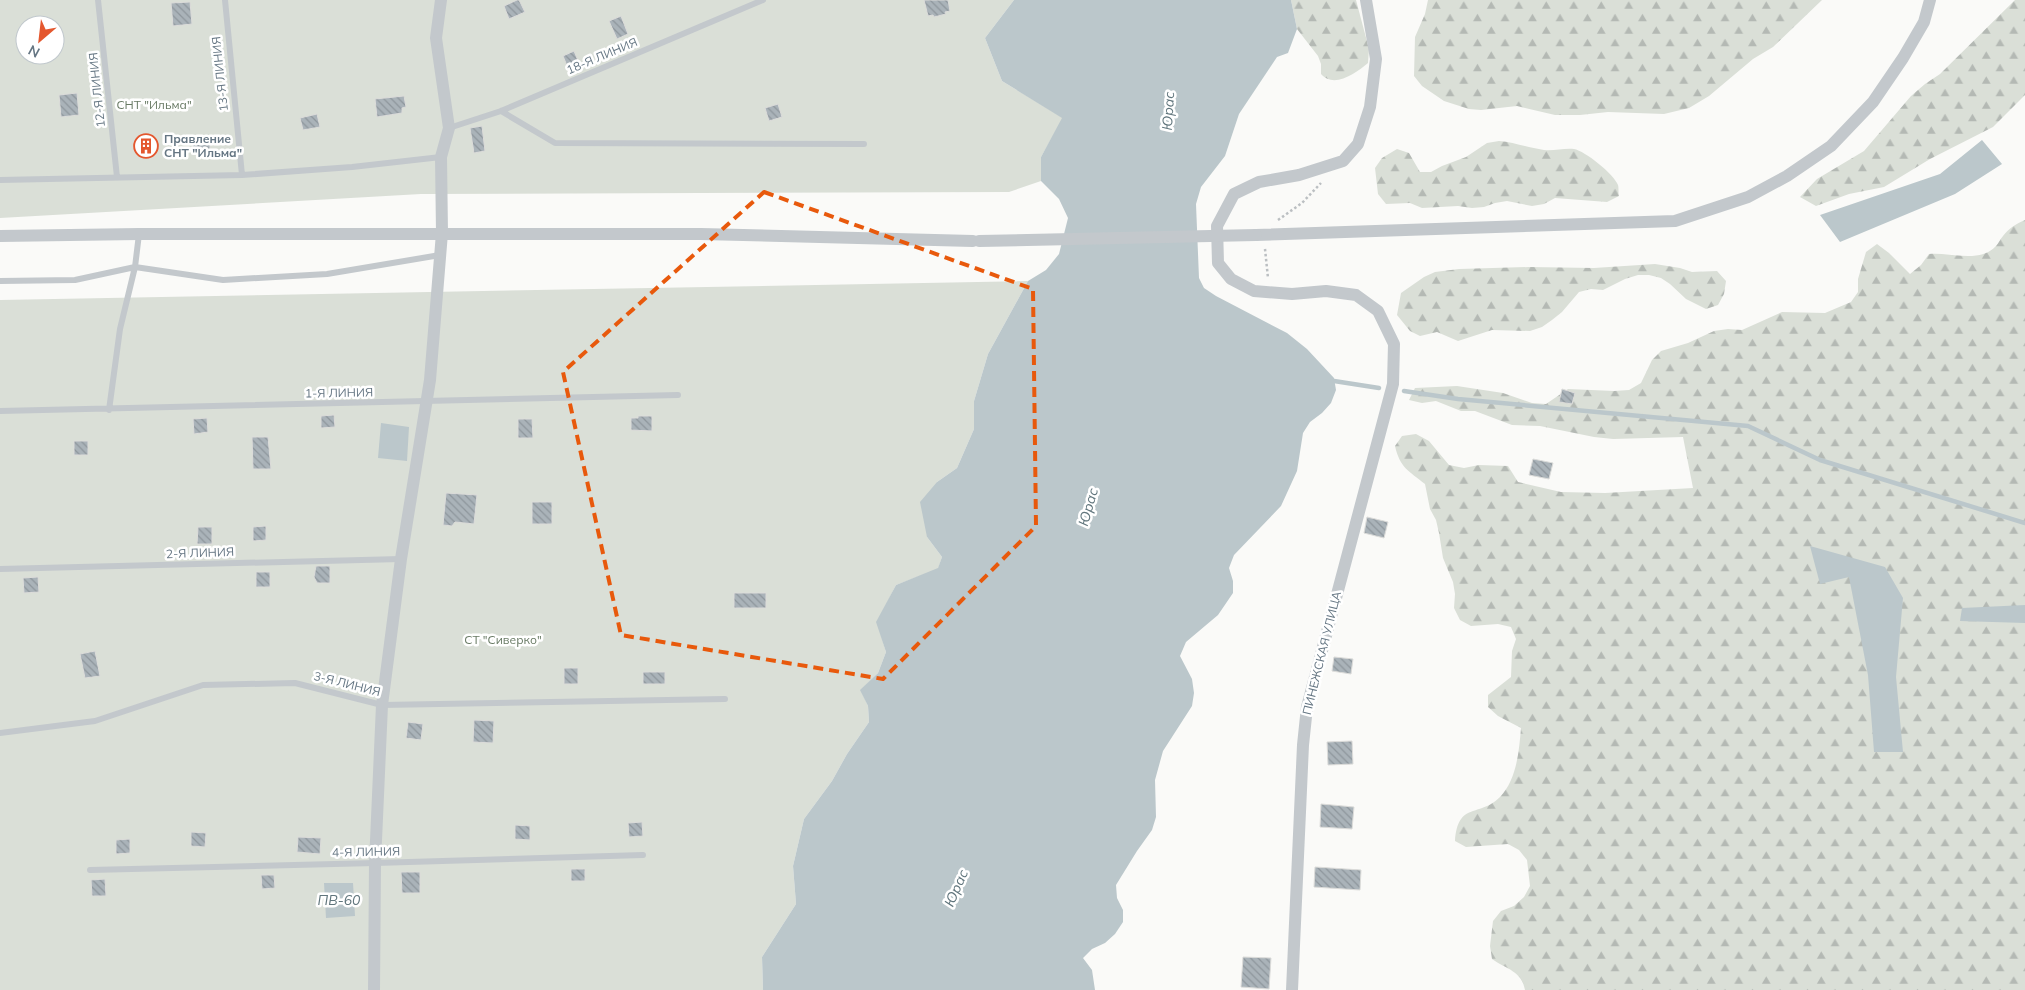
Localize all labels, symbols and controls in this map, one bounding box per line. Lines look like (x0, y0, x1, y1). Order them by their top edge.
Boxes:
north arrow (15, 15, 65, 65)
street label: 18-Я ЛИНИЯ (564, 34, 639, 77)
street label: 13-Я ЛИНИЯ (208, 36, 231, 112)
text: N (25, 41, 43, 62)
street label: 12-Я ЛИНИЯ (85, 52, 108, 128)
water label: Юрас (1158, 91, 1178, 131)
park label: СНТ "Ильма" (116, 97, 192, 112)
place label: Правление СНТ "Ильма" (164, 131, 242, 160)
building icon: Правление СНТ "Ильма" (133, 133, 159, 159)
street label: 1-Я ЛИНИЯ (305, 384, 373, 401)
water label: Юрас (1074, 486, 1102, 528)
street label: 2-Я ЛИНИЯ (166, 544, 234, 561)
street label: ПИНЕЖСКАЯ УЛИЦА (1299, 589, 1344, 716)
park label: СТ "Сиверко" (464, 632, 542, 647)
street label: 3-Я ЛИНИЯ (312, 668, 382, 699)
street label: 4-Я ЛИНИЯ (332, 843, 400, 860)
water label: Юрас (940, 867, 972, 909)
water label: ПВ-60 (317, 891, 361, 909)

